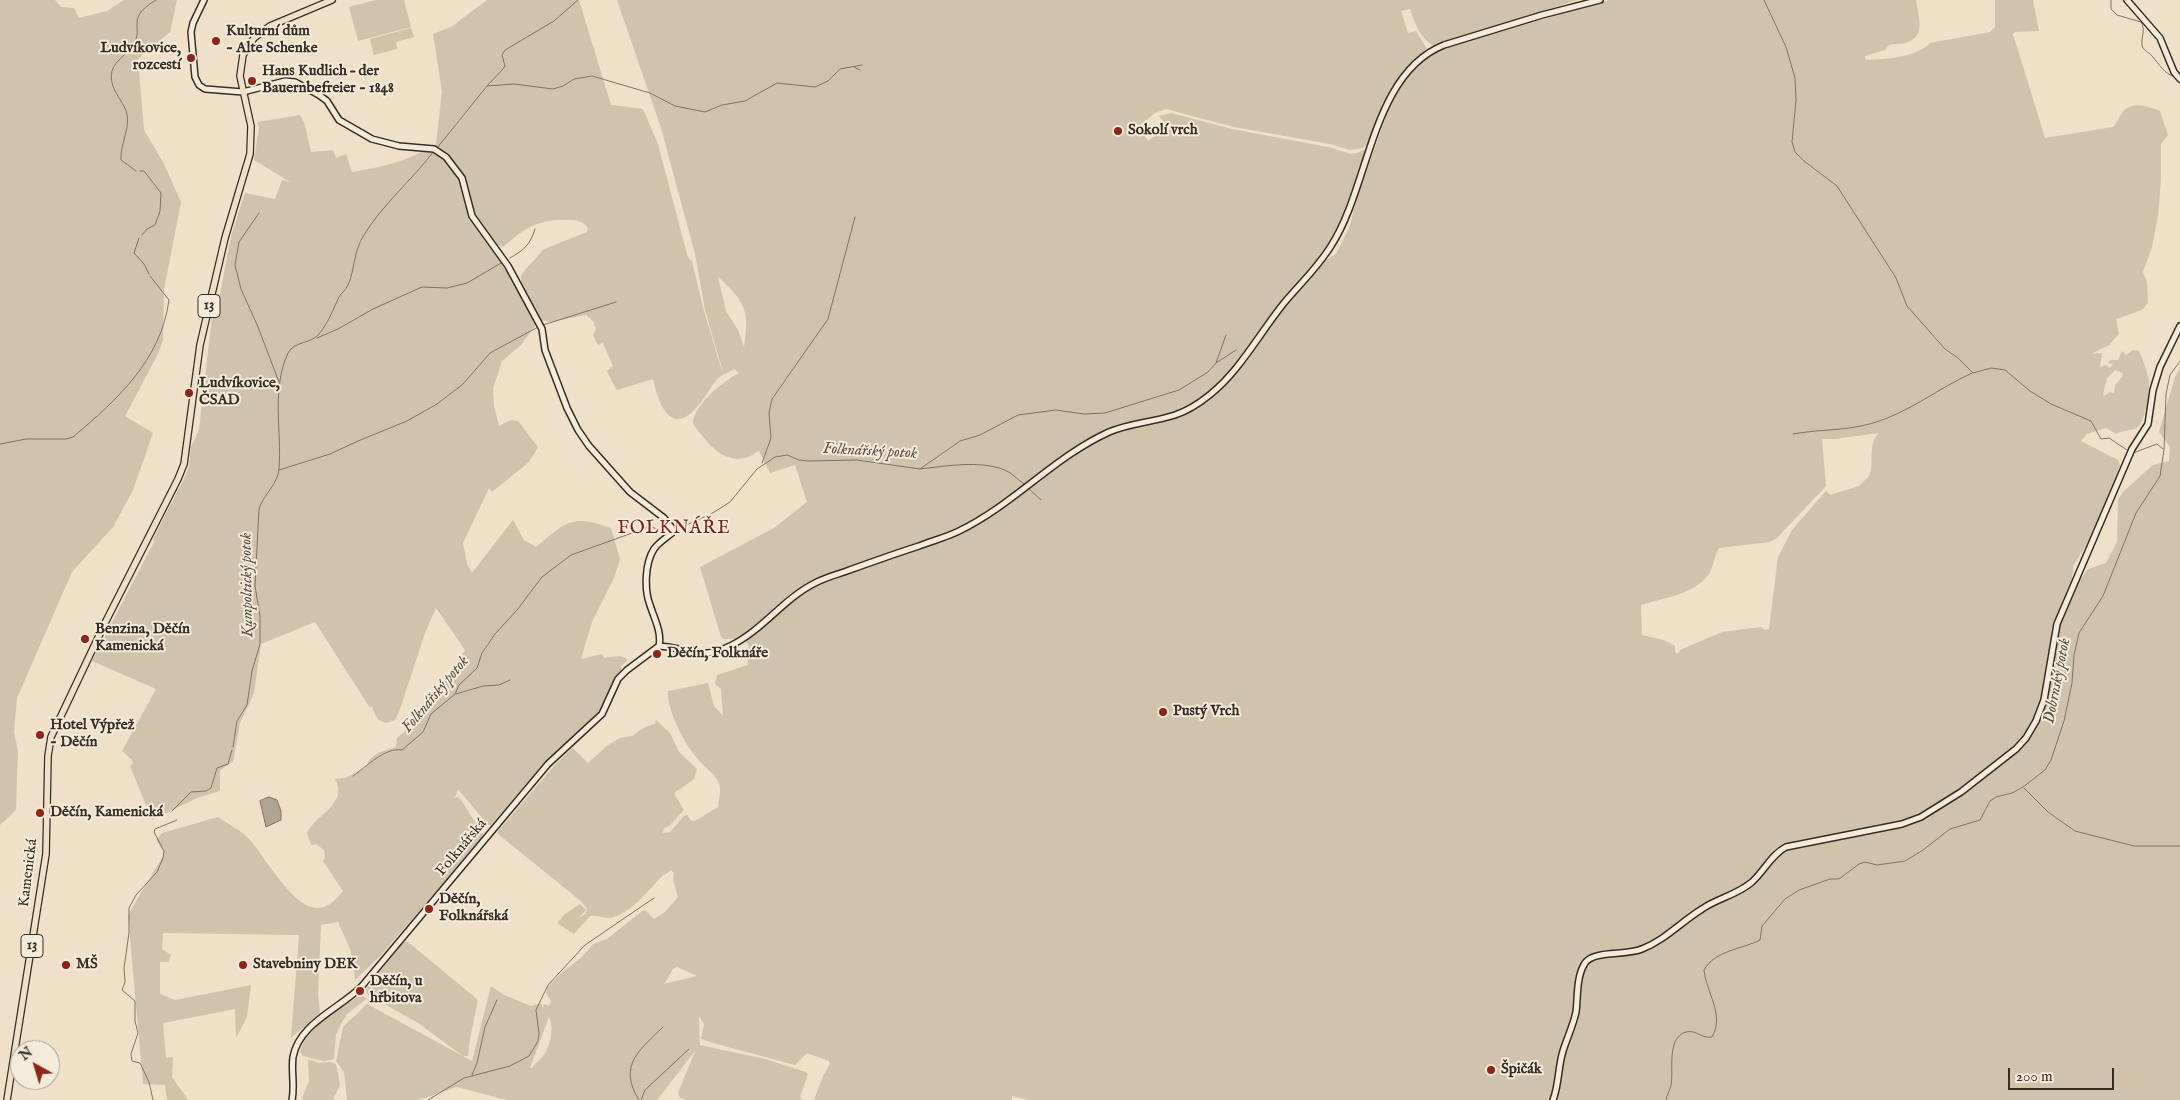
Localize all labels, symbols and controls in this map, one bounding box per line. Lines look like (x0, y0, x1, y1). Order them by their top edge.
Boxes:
place label: Kulturní dům - Alte Schenke (226, 23, 318, 58)
marker: Kulturní dům - Alte Schenke (210, 35, 222, 47)
place label: Ludvíkovice, rozcestí (100, 40, 181, 75)
marker: Ludvíkovice, rozcestí (185, 52, 197, 64)
place label: Hans Kudlich – der Bauernbefreier - 1848 (262, 63, 394, 98)
marker: Hans Kudlich – der Bauernbefreier - 1848 (246, 75, 258, 87)
place label: Sokolí vrch (1128, 122, 1198, 140)
marker: Sokolí vrch (1112, 125, 1124, 137)
road number: 13 (198, 294, 220, 318)
place label: Ludvíkovice, ČSAD (199, 375, 280, 410)
marker: Ludvíkovice, ČSAD (183, 387, 195, 399)
water label: Folknářský potok (822, 440, 918, 464)
district label: FOLKNÁŘE (616, 518, 732, 540)
water label: Kumpoltický potok (237, 533, 259, 637)
place label: Benzina, Děčín Kamenická (95, 621, 190, 656)
marker: Benzina, Děčín Kamenická (79, 633, 91, 645)
water label: Dobrnský potok (2040, 637, 2076, 725)
place label: Děčín, Folknáře (667, 645, 768, 663)
marker: Děčín, Folknáře (651, 648, 663, 660)
water label: Folknářský potok (398, 653, 474, 737)
place label: Pustý Vrch (1173, 703, 1239, 721)
marker: Pustý Vrch (1157, 706, 1169, 718)
place label: Hotel Výpřež - Děčín (50, 717, 134, 752)
marker: Hotel Výpřež - Děčín (34, 729, 46, 741)
place label: Děčín, Kamenická (50, 804, 163, 822)
marker: Děčín, Kamenická (34, 807, 46, 819)
street label: Folknářská (433, 816, 491, 880)
street label: Kamenická (16, 838, 42, 908)
place label: Děčín, Folknářská (439, 891, 508, 926)
marker: Děčín, Folknářská (423, 903, 435, 915)
road number: 13 (21, 934, 43, 958)
place label: MŠ (76, 956, 98, 974)
place label: Stavebniny DEK (253, 956, 357, 974)
marker: MŠ (60, 959, 72, 971)
marker: Stavebniny DEK (237, 959, 249, 971)
place label: Děčín, u hřbitova (370, 973, 422, 1008)
marker: Děčín, u hřbitova (354, 985, 366, 997)
north arrow (10, 1040, 60, 1090)
text: N (16, 1043, 37, 1065)
scale bar (2010, 1058, 2116, 1090)
place label: Špičák (1501, 1061, 1542, 1079)
marker: Špičák (1485, 1064, 1497, 1076)
text: 200 m (2016, 1067, 2053, 1086)

